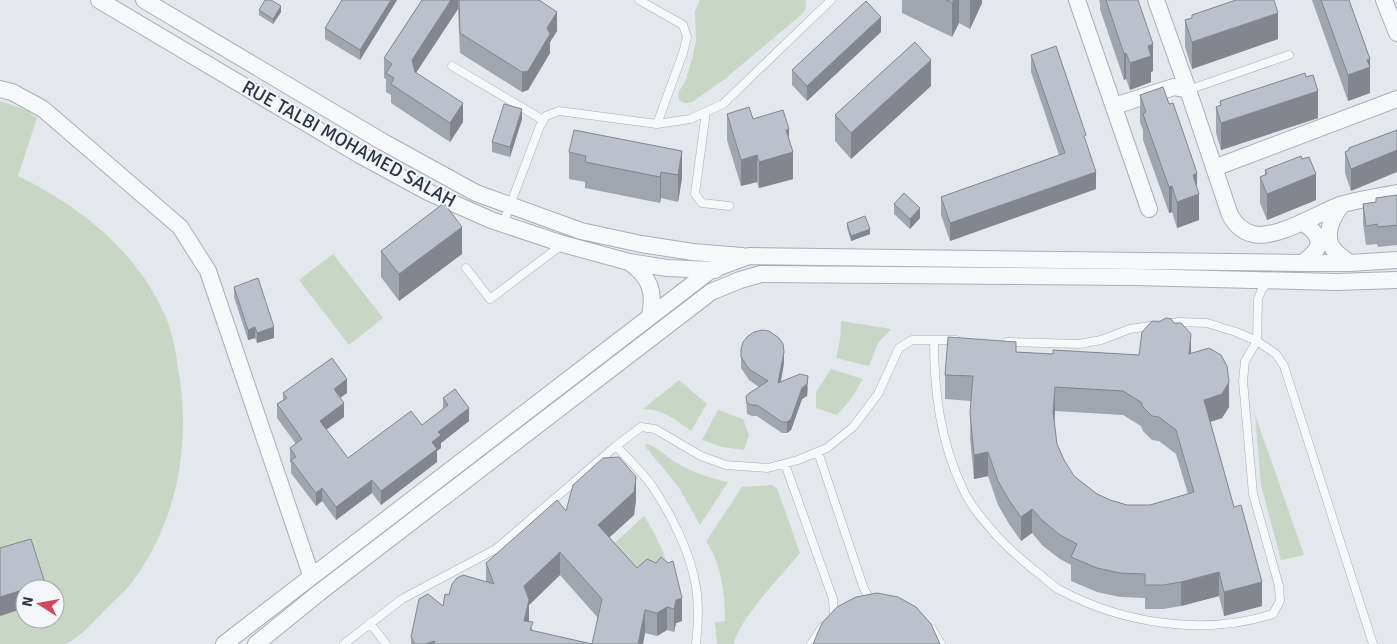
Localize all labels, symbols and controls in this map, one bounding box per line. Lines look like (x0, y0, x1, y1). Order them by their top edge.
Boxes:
street label: RUE TALBI MOHAMED SALAH (238, 75, 460, 213)
north arrow (15, 579, 65, 629)
text: N (18, 595, 37, 608)

